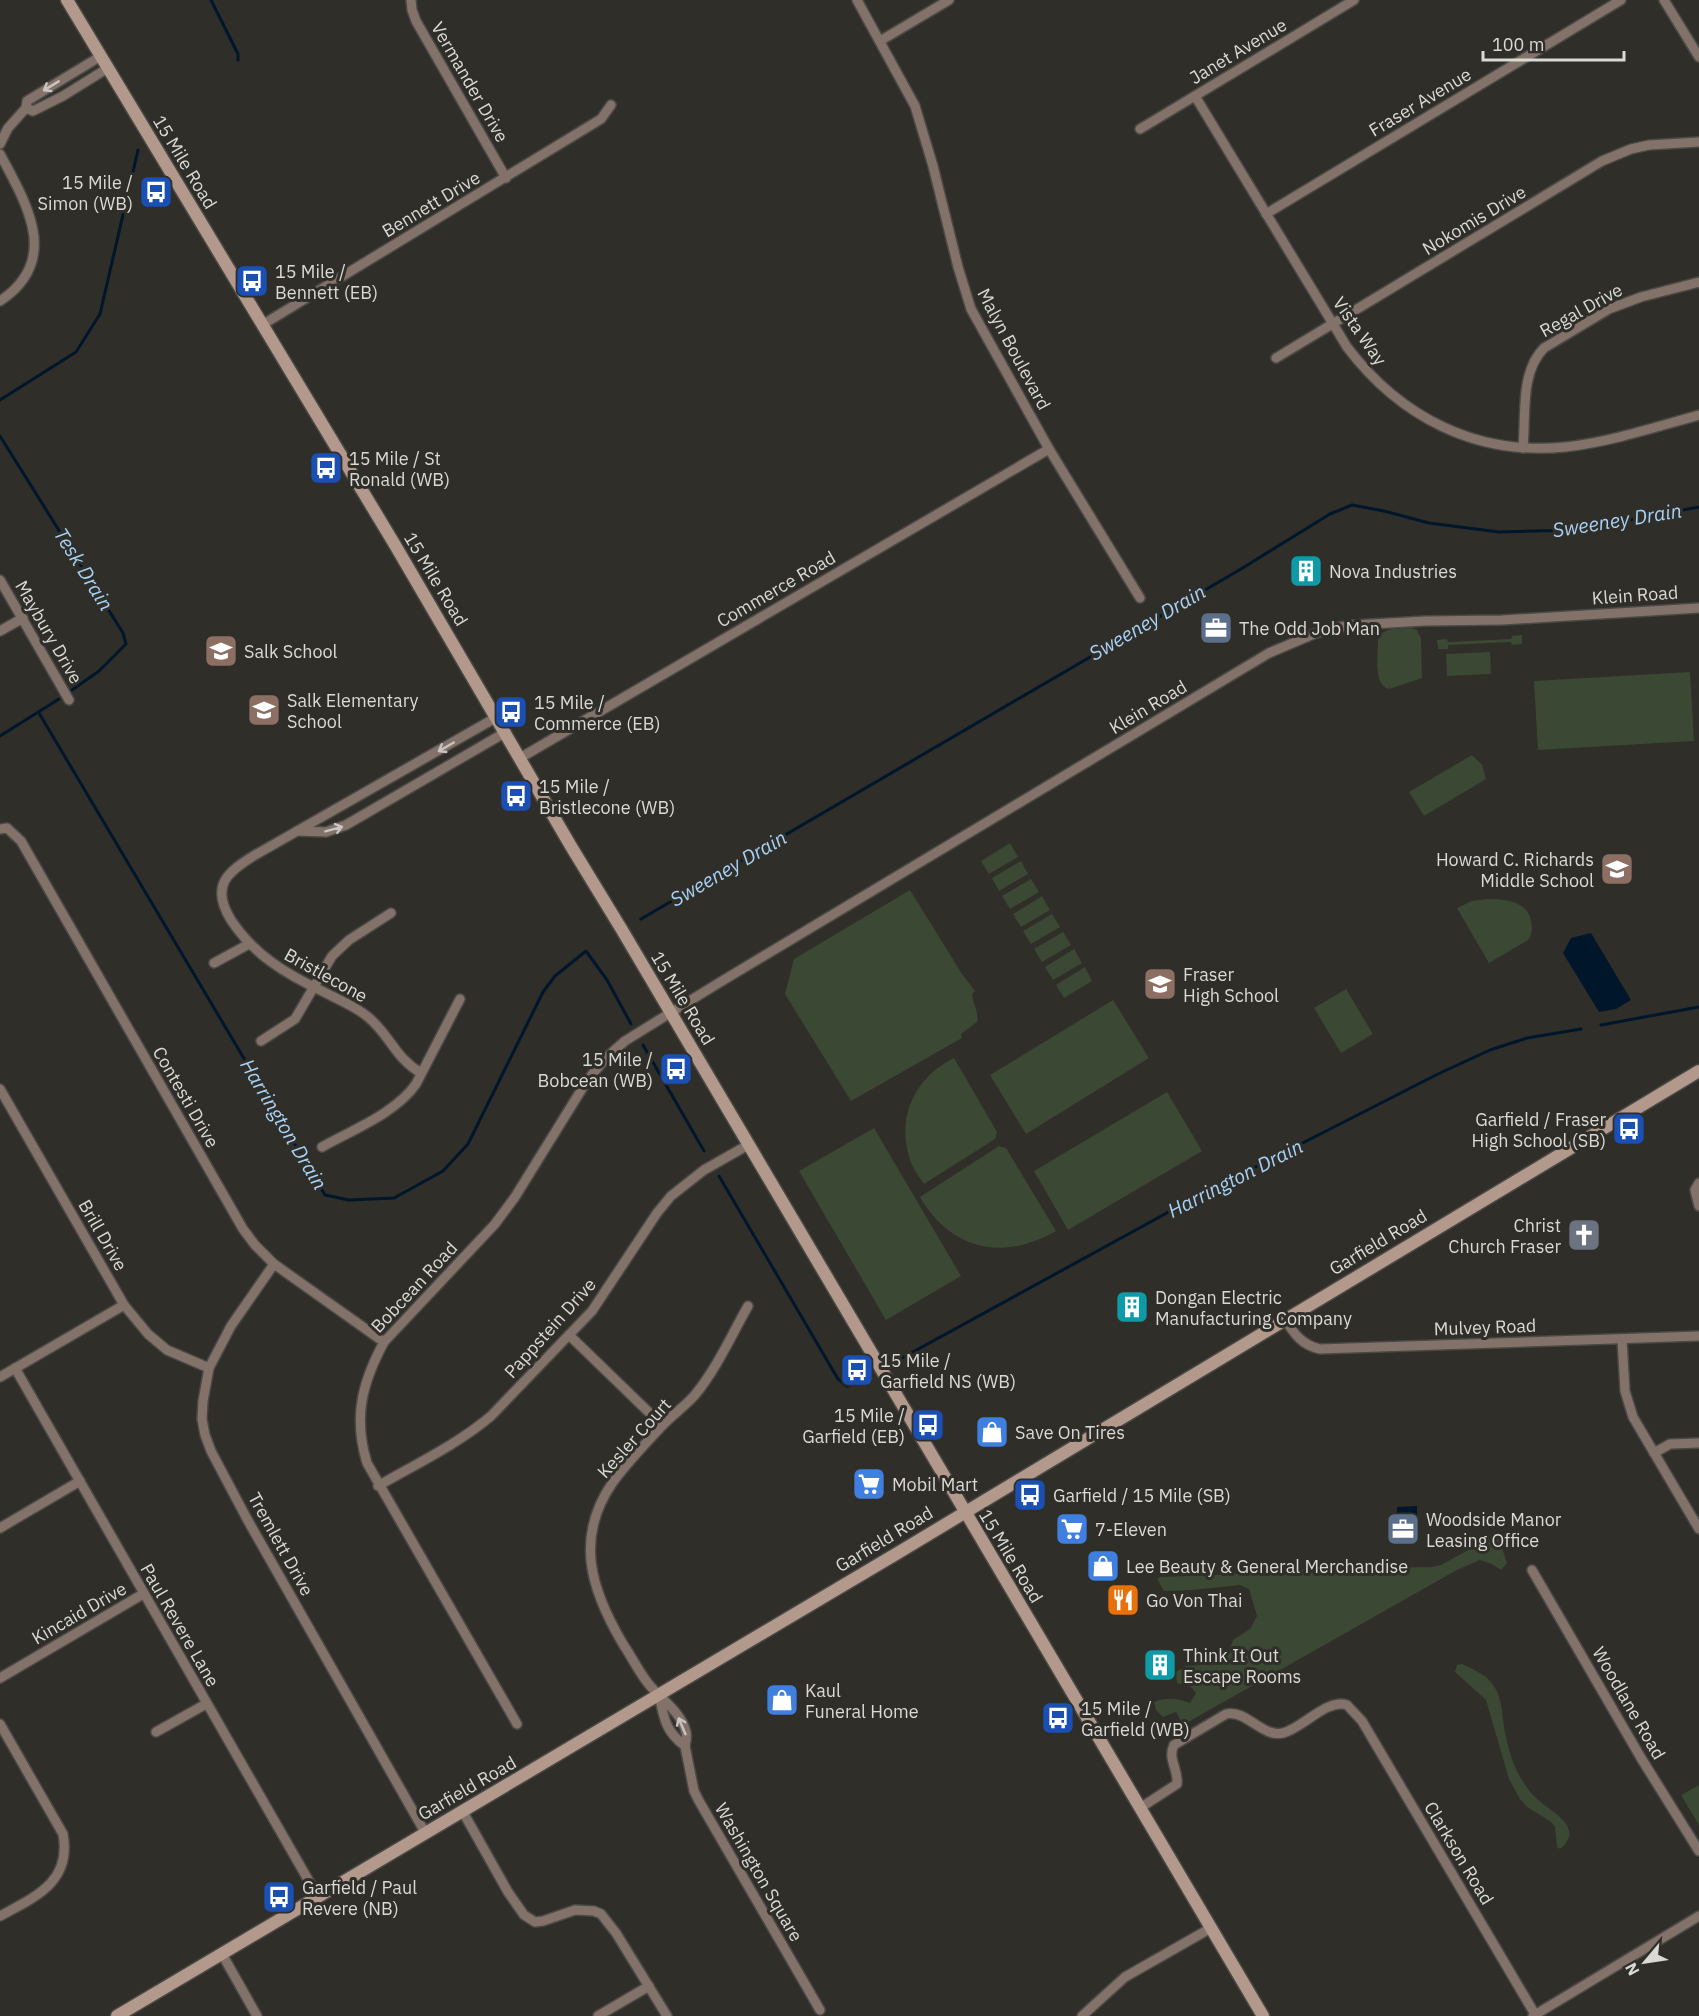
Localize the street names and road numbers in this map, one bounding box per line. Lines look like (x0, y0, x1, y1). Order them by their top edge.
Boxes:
street label: Janet Avenue (1185, 13, 1291, 89)
street label: Vermander Drive (426, 18, 514, 146)
street label: Fraser Avenue (1365, 62, 1476, 142)
street label: 15 Mile Road (148, 111, 222, 213)
street label: Bennett Drive (378, 166, 484, 242)
street label: Nokomis Drive (1418, 180, 1530, 260)
street label: Regal Drive (1536, 278, 1627, 342)
street label: Malyn Boulevard (972, 284, 1056, 414)
street label: Vista Way (1328, 292, 1392, 370)
street label: 15 Mile Road (399, 528, 473, 630)
street label: Commerce Road (712, 546, 840, 632)
street label: Maybury Drive (10, 576, 88, 688)
street label: Klein Road (1591, 581, 1679, 609)
street label: Klein Road (1105, 675, 1191, 739)
street label: Bristlecone (280, 943, 372, 1007)
street label: 15 Mile Road (646, 947, 720, 1049)
street label: Contesti Drive (148, 1042, 224, 1152)
street label: Brill Drive (73, 1195, 133, 1275)
street label: Garfield Road (1325, 1204, 1431, 1280)
street label: Bobcean Road (366, 1237, 462, 1337)
street label: Pappstein Drive (499, 1273, 601, 1383)
street label: Mulvey Road (1433, 1314, 1537, 1340)
street label: Kesler Court (592, 1393, 676, 1483)
street label: Tremlett Drive (243, 1488, 319, 1600)
street label: Garfield Road (831, 1501, 937, 1577)
street label: 15 Mile Road (974, 1505, 1048, 1607)
street label: Paul Revere Lane (135, 1559, 225, 1691)
street label: Kincaid Drive (27, 1577, 131, 1649)
street label: Woodlane Road (1587, 1642, 1671, 1764)
street label: Garfield Road (414, 1751, 520, 1825)
street label: Clarkson Road (1419, 1797, 1499, 1909)
street label: Washington Square (710, 1798, 808, 1946)

